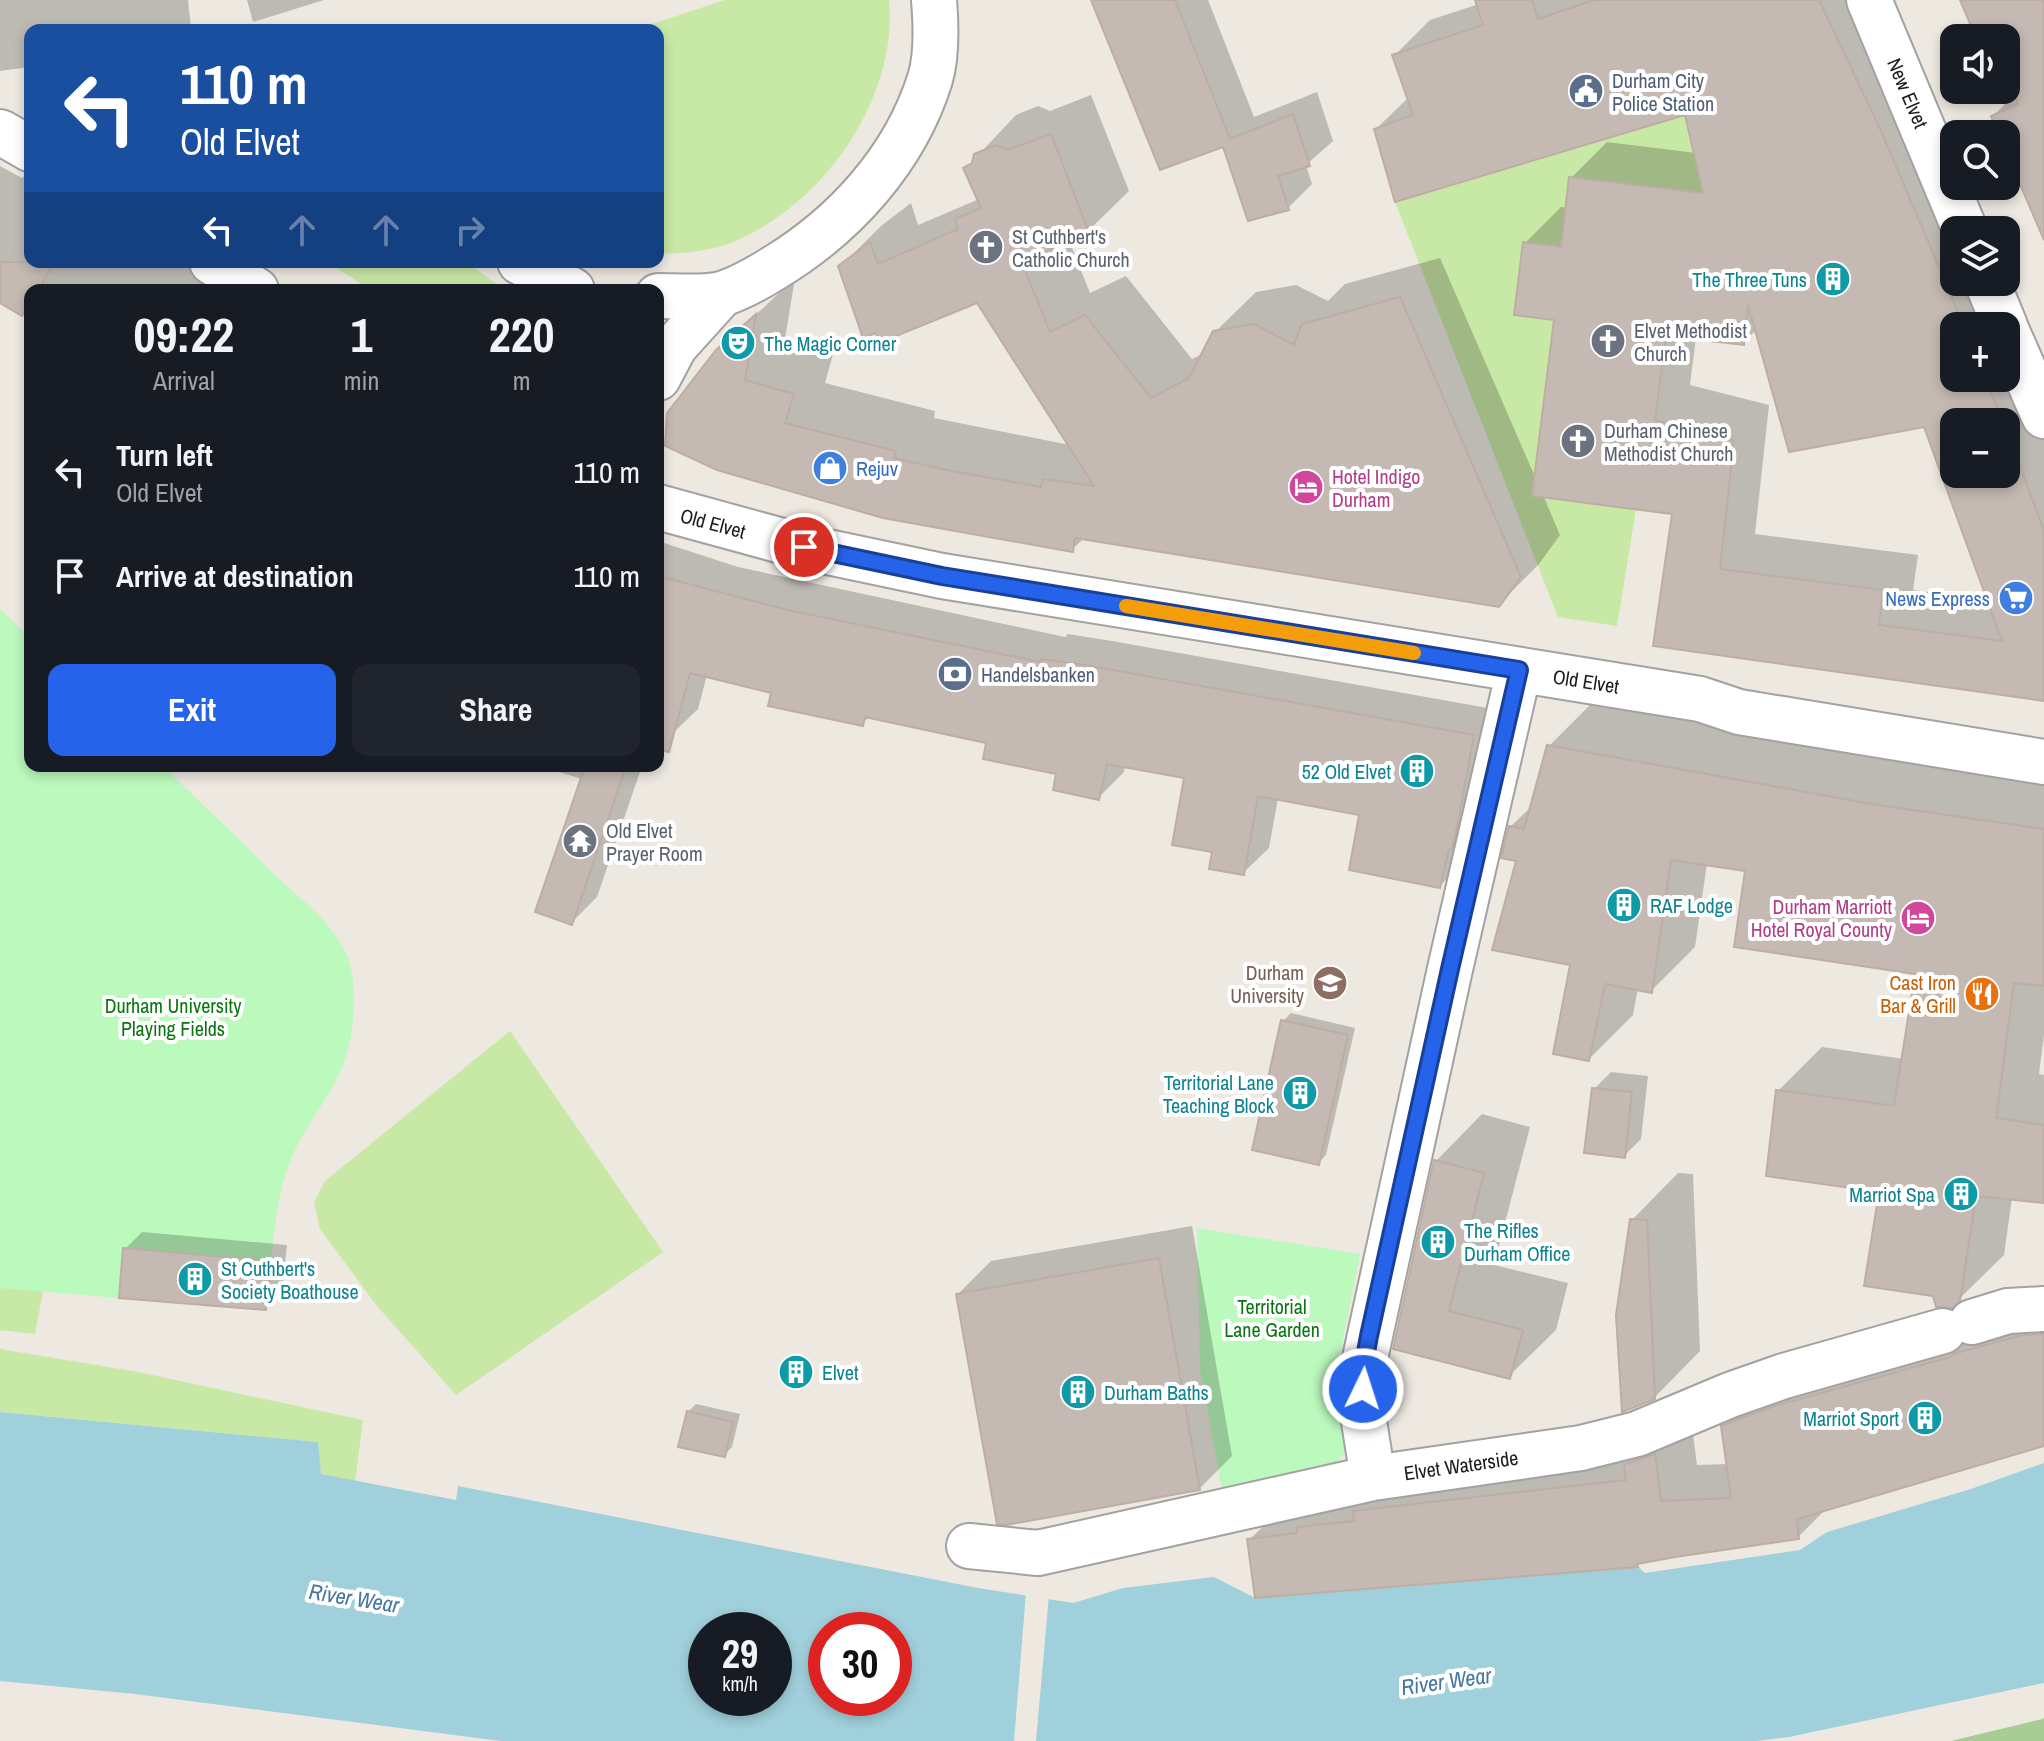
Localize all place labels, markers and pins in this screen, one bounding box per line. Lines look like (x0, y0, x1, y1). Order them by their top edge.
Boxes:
place label: Durham City Police Station (1612, 67, 1714, 117)
public building icon: Durham City Police Station (1567, 72, 1605, 110)
place label: St Cuthbert's Catholic Church (1012, 223, 1130, 273)
church icon: St Cuthbert's Catholic Church (967, 228, 1005, 266)
building icon: The Three Tuns (1814, 260, 1852, 298)
place label: The Three Tuns (1692, 266, 1807, 293)
place label: Elvet Methodist Church (1634, 317, 1747, 367)
church icon: Elvet Methodist Church (1589, 322, 1627, 360)
theatre icon: The Magic Corner (719, 324, 757, 362)
place label: The Magic Corner (764, 330, 897, 357)
place label: Durham Chinese Methodist Church (1604, 417, 1733, 467)
church icon: Durham Chinese Methodist Church (1559, 422, 1597, 460)
shop icon: Rejuv (811, 449, 849, 487)
place label: Rejuv (856, 455, 899, 482)
place label: Hotel Indigo Durham (1332, 463, 1420, 513)
hotel icon: Hotel Indigo Durham (1287, 468, 1325, 506)
pin (770, 513, 838, 581)
supermarket icon: News Express (1997, 579, 2035, 617)
place label: News Express (1885, 585, 1990, 612)
bank icon: Handelsbanken (936, 655, 974, 693)
place label: Handelsbanken (981, 661, 1095, 688)
building icon: 52 Old Elvet (1398, 752, 1436, 790)
place label: 52 Old Elvet (1302, 758, 1391, 785)
place label: Old Elvet Prayer Room (606, 817, 703, 867)
temple icon: Old Elvet Prayer Room (561, 822, 599, 860)
building icon: RAF Lodge (1605, 886, 1643, 924)
place label: RAF Lodge (1650, 892, 1733, 919)
place label: Durham Marriott Hotel Royal County (1751, 893, 1893, 943)
hotel icon: Durham Marriott Hotel Royal County (1899, 899, 1937, 937)
place label: Durham University (1230, 959, 1305, 1009)
school or university icon: Durham University (1311, 964, 1349, 1002)
place label: Cast Iron Bar & Grill (1880, 969, 1956, 1019)
restaurant icon: Cast Iron Bar & Grill (1963, 975, 2001, 1013)
place label: Territorial Lane Teaching Block (1163, 1069, 1275, 1119)
building icon: Territorial Lane Teaching Block (1281, 1074, 1319, 1112)
building icon: Marriot Spa (1942, 1175, 1980, 1213)
place label: Marriot Spa (1849, 1181, 1935, 1208)
place label: The Rifles Durham Office (1464, 1217, 1570, 1267)
building icon: The Rifles Durham Office (1419, 1223, 1457, 1261)
place label: St Cuthbert's Society Boathouse (221, 1255, 359, 1305)
building icon: St Cuthbert's Society Boathouse (176, 1260, 214, 1298)
building icon: Elvet (777, 1353, 815, 1391)
place label: Elvet (822, 1359, 859, 1386)
building icon: Durham Baths (1059, 1373, 1097, 1411)
place label: Durham Baths (1104, 1379, 1209, 1406)
building icon: Marriot Sport (1906, 1399, 1944, 1437)
place label: Marriot Sport (1803, 1405, 1899, 1432)

